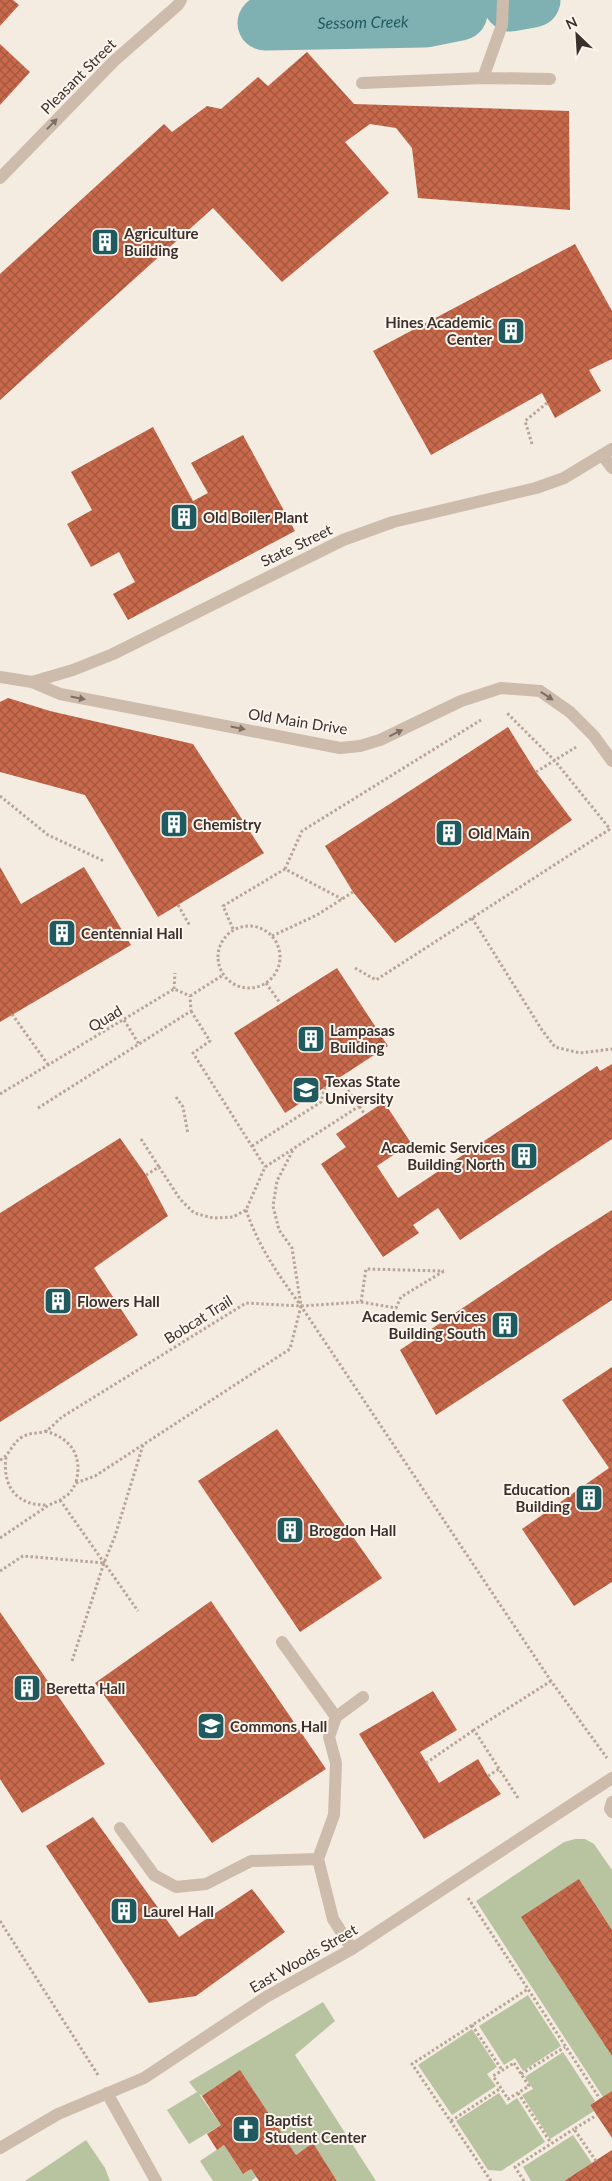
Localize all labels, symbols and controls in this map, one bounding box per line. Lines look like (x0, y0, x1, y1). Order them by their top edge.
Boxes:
north arrow (552, 10, 602, 60)
water label: Sessom Creek (317, 11, 409, 32)
text: N (563, 13, 580, 33)
street label: Pleasant Street (37, 34, 120, 117)
one-way arrow (46, 118, 58, 130)
place label: Agriculture Building (123, 224, 199, 259)
building icon: Agriculture Building (90, 227, 120, 257)
place label: Hines Academic Center (385, 313, 492, 348)
building icon: Hines Academic Center (496, 316, 526, 346)
building icon: Old Boiler Plant (169, 502, 199, 532)
place label: Old Boiler Plant (203, 508, 309, 526)
street label: State Street (257, 520, 335, 570)
one-way arrow (541, 691, 554, 701)
one-way arrow (71, 694, 87, 702)
street label: Old Main Drive (247, 704, 349, 738)
one-way arrow (230, 724, 245, 732)
one-way arrow (389, 728, 403, 736)
building icon: Chemistry (159, 809, 189, 839)
place label: Chemistry (193, 815, 262, 833)
building icon: Old Main (434, 818, 464, 848)
place label: Old Main (468, 824, 530, 842)
building icon: Centennial Hall (47, 918, 77, 948)
place label: Centennial Hall (81, 924, 183, 942)
street label: Quad (85, 1001, 125, 1035)
place label: Lampasas Building (330, 1021, 395, 1056)
building icon: Lampasas Building (296, 1024, 326, 1054)
place label: Texas State University (325, 1072, 400, 1107)
school or university icon: Texas State University (291, 1075, 321, 1105)
place label: Academic Services Building North (380, 1138, 505, 1173)
building icon: Academic Services Building North (509, 1141, 539, 1171)
building icon: Flowers Hall (43, 1286, 73, 1316)
street label: Bobcat Trail (161, 1291, 235, 1347)
place label: Flowers Hall (77, 1292, 160, 1310)
place label: Academic Services Building South (361, 1307, 486, 1342)
building icon: Academic Services Building South (490, 1310, 520, 1340)
place label: Education Building (503, 1480, 570, 1515)
building icon: Education Building (574, 1483, 604, 1513)
building icon: Brogdon Hall (275, 1515, 305, 1545)
place label: Brogdon Hall (309, 1521, 396, 1539)
building icon: Beretta Hall (12, 1673, 42, 1703)
place label: Beretta Hall (46, 1679, 125, 1697)
school or university icon: Commons Hall (196, 1711, 226, 1741)
place label: Commons Hall (230, 1717, 327, 1735)
building icon: Laurel Hall (109, 1896, 139, 1926)
place label: Laurel Hall (143, 1902, 214, 1920)
street label: East Woods Street (246, 1920, 361, 1996)
place label: Baptist Student Center (265, 2111, 367, 2146)
church icon: Baptist Student Center (231, 2114, 261, 2144)

